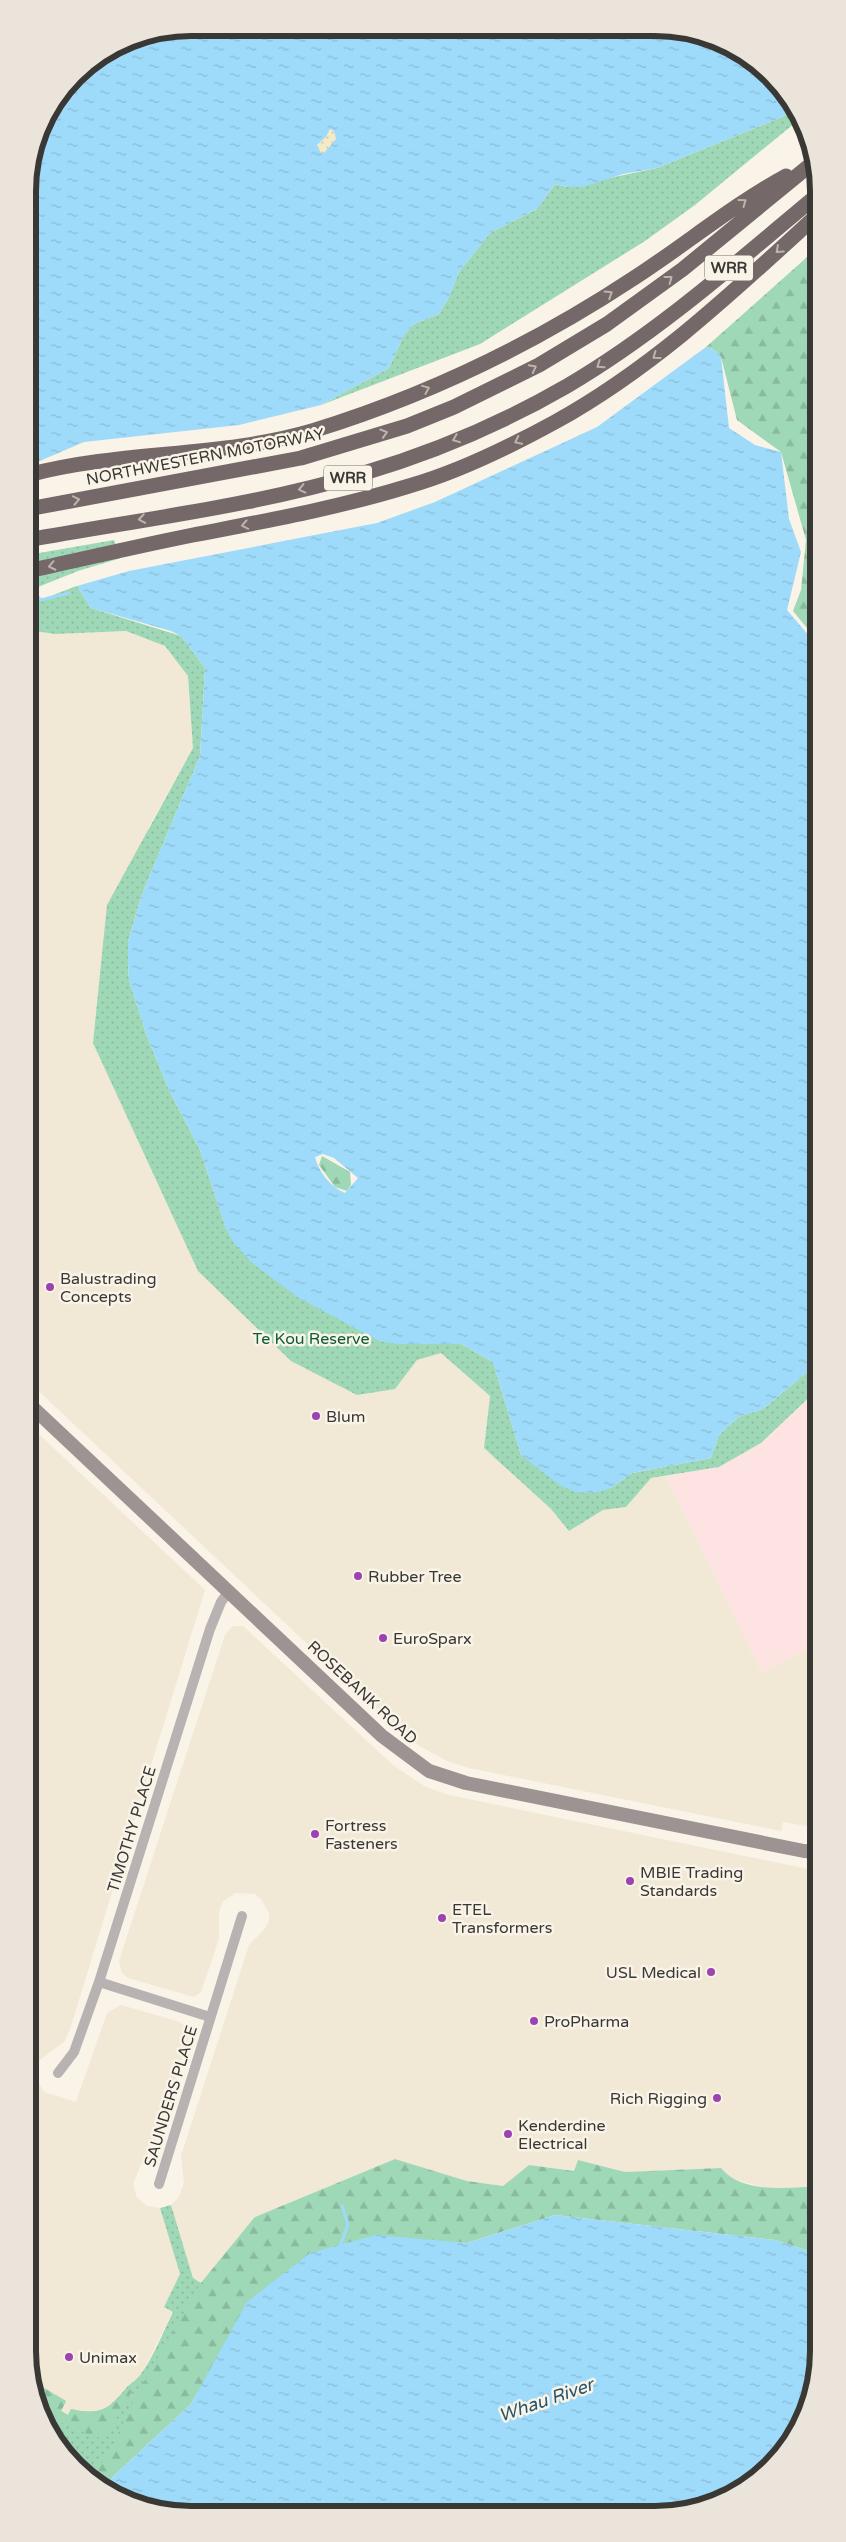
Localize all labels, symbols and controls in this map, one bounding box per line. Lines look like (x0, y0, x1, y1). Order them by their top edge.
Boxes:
one-way arrow (737, 199, 747, 208)
one-way arrow (776, 244, 785, 253)
road number: WRR (705, 256, 753, 280)
one-way arrow (663, 276, 673, 285)
one-way arrow (603, 290, 612, 300)
one-way arrow (653, 351, 662, 359)
one-way arrow (597, 359, 606, 368)
one-way arrow (528, 364, 537, 374)
one-way arrow (421, 384, 430, 395)
street label: NORTHWESTERN MOTORWAY (84, 424, 326, 490)
one-way arrow (380, 429, 388, 439)
one-way arrow (452, 433, 461, 443)
one-way arrow (514, 434, 523, 445)
road number: WRR (324, 466, 372, 490)
one-way arrow (298, 483, 306, 494)
one-way arrow (72, 495, 81, 506)
one-way arrow (138, 514, 147, 524)
one-way arrow (241, 519, 249, 530)
one-way arrow (47, 560, 56, 571)
place label: Balustrading Concepts (60, 1269, 157, 1307)
marker: Balustrading Concepts (44, 1281, 56, 1293)
park label: Te Kou Reserve (252, 1329, 370, 1349)
place label: Blum (326, 1407, 365, 1427)
marker: Blum (310, 1410, 322, 1422)
place label: Rubber Tree (368, 1567, 461, 1587)
marker: Rubber Tree (352, 1570, 364, 1582)
place label: EuroSparx (393, 1629, 472, 1649)
marker: EuroSparx (377, 1632, 389, 1644)
street label: ROSEBANK ROAD (303, 1637, 422, 1749)
street label: TIMOTHY PLACE (103, 1764, 161, 1895)
place label: Fortress Fasteners (325, 1816, 398, 1854)
marker: Fortress Fasteners (309, 1828, 321, 1840)
place label: MBIE Trading Standards (640, 1863, 743, 1901)
marker: MBIE Trading Standards (624, 1875, 636, 1887)
place label: ETEL Transformers (452, 1900, 552, 1938)
marker: ETEL Transformers (436, 1912, 448, 1924)
place label: USL Medical (606, 1963, 701, 1983)
marker: USL Medical (705, 1966, 717, 1978)
place label: ProPharma (544, 2012, 629, 2032)
marker: ProPharma (528, 2015, 540, 2027)
street label: SAUNDERS PLACE (140, 2023, 202, 2169)
place label: Rich Rigging (610, 2089, 707, 2109)
marker: Rich Rigging (711, 2092, 723, 2104)
place label: Kenderdine Electrical (518, 2116, 605, 2154)
marker: Kenderdine Electrical (502, 2128, 514, 2140)
place label: Unimax (79, 2348, 137, 2368)
marker: Unimax (63, 2351, 75, 2363)
water label: Whau River (496, 2373, 598, 2426)

